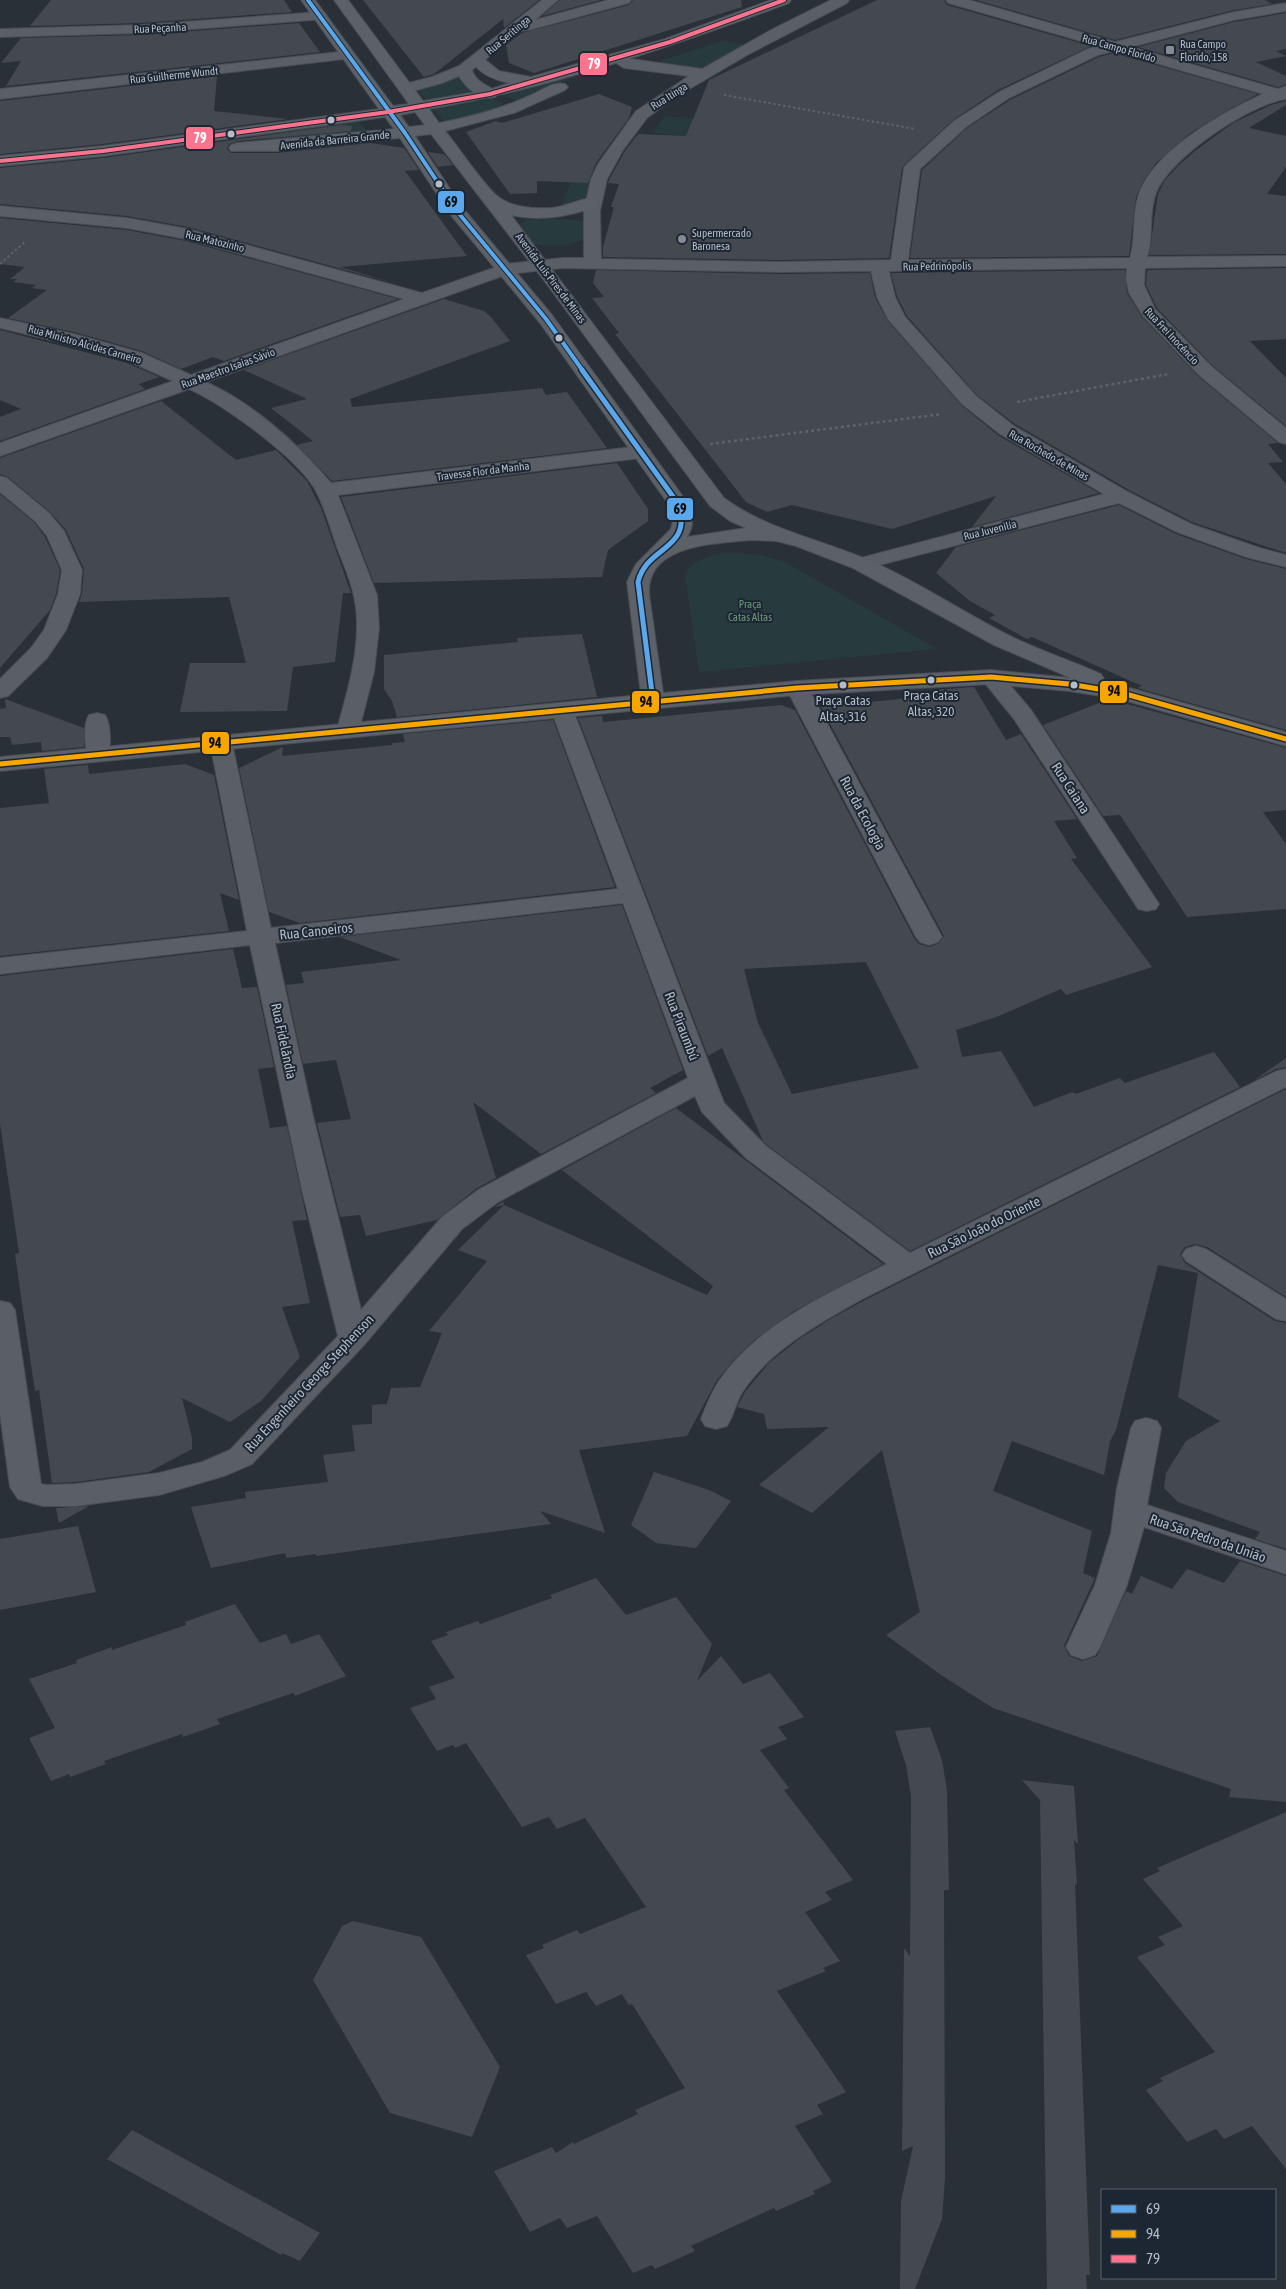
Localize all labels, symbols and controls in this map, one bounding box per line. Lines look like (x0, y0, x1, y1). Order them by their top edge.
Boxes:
street label: Rua Seritinga (484, 13, 532, 57)
street label: Rua Peçanha (133, 21, 187, 35)
street label: Rua Campo Florido (1081, 32, 1157, 64)
place label: Rua Campo Florido, 158 (1180, 38, 1228, 63)
marker: Rua Campo Florido, 158 (1164, 44, 1176, 56)
line badge: 79 (579, 52, 608, 76)
text: 79 (587, 56, 601, 72)
street label: Rua Guilherme Wundt (129, 64, 219, 86)
street label: Rua Itinga (648, 80, 690, 112)
unlabelled marker (326, 115, 336, 125)
line badge: 79 (185, 126, 214, 150)
street label: Avenida da Barreira Grande (280, 128, 390, 152)
unlabelled marker (226, 129, 236, 139)
text: 79 (193, 130, 207, 146)
unlabelled marker (434, 179, 444, 189)
line badge: 69 (437, 190, 465, 214)
text: 69 (444, 194, 458, 210)
place label: Supermercado Baronesa (692, 227, 751, 252)
street label: Rua Matozinho (184, 228, 246, 254)
street label: Avenida Luís Pires de Minas (513, 231, 589, 325)
marker: Supermercado Baronesa (676, 233, 688, 245)
street label: Rua Pedrinópolis (902, 259, 972, 273)
street label: Rua Frei Inocêncio (1143, 305, 1201, 367)
street label: Rua Ministro Alcides Carneiro (27, 322, 143, 366)
unlabelled marker (554, 333, 564, 343)
street label: Rua Maestro Isaias Sávio (180, 345, 276, 391)
street label: Rua Rochedo de Minas (1007, 427, 1091, 483)
street label: Travessa Flor da Manha (436, 459, 530, 483)
line badge: 69 (666, 497, 694, 521)
text: 69 (673, 501, 687, 517)
street label: Rua Juvenilia (962, 518, 1018, 542)
park label: Praça Catas Altas (728, 598, 772, 623)
marker: Praça Catas Altas, 320 (926, 675, 936, 685)
marker: Praça Catas Altas, 316 (838, 680, 848, 690)
unlabelled marker (1069, 680, 1079, 690)
line badge: 94 (1099, 680, 1128, 704)
text: 94 (1107, 683, 1121, 699)
place label: Praça Catas Altas, 320 (904, 688, 959, 719)
line badge: 94 (631, 690, 660, 714)
place label: Praça Catas Altas, 316 (816, 693, 871, 724)
text: 94 (639, 694, 653, 710)
line badge: 94 (201, 731, 230, 755)
text: 94 (208, 735, 222, 751)
street label: Rua Caiana (1048, 759, 1094, 817)
street label: Rua da Ecologia (837, 774, 889, 852)
street label: Rua Canoeiros (279, 919, 353, 943)
street label: Rua Piraumbú (662, 989, 702, 1063)
street label: Rua Fidelândia (268, 1001, 300, 1081)
street label: Rua São João do Oriente (925, 1193, 1043, 1261)
street label: Rua Engenheiro George Stephenson (241, 1311, 377, 1455)
street label: Rua São Pedro da União (1148, 1511, 1268, 1565)
legend (1101, 2189, 1276, 2279)
text: 69 (1146, 2200, 1160, 2217)
text: 94 (1146, 2225, 1160, 2242)
text: 79 (1146, 2250, 1160, 2267)

